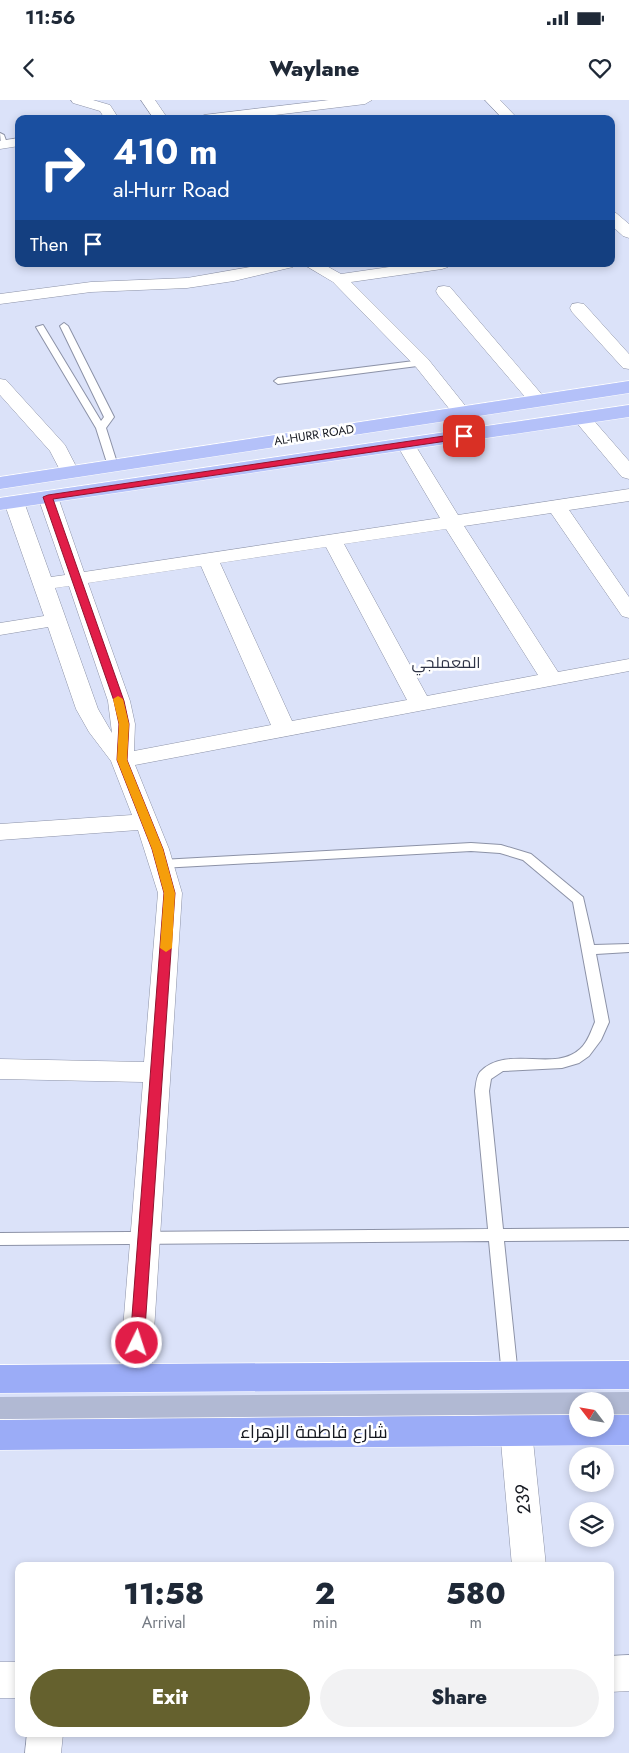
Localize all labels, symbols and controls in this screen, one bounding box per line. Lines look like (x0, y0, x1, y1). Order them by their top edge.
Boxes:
text: 11:56 (25, 4, 75, 31)
text: Waylane (269, 52, 360, 84)
icon: back (15, 54, 43, 82)
icon: heart (586, 54, 614, 82)
text: 410 m (113, 127, 218, 177)
icon: right (30, 135, 95, 200)
text: al-Hurr Road (113, 173, 230, 205)
icon: arrive (79, 230, 107, 258)
text: Then (30, 231, 69, 258)
pin (443, 415, 485, 457)
street label: AL-HURR ROAD (273, 420, 355, 450)
icon: arrive (450, 422, 478, 450)
district label: المعملجي (411, 651, 481, 676)
position arrow (110, 1316, 162, 1368)
north arrow (569, 1392, 614, 1438)
map controls (569, 1392, 614, 1547)
street label: شارع فاطمة الزهراء (240, 1419, 388, 1445)
button: sound (569, 1447, 614, 1492)
street label: 239 (508, 1482, 538, 1516)
button: layers (569, 1502, 614, 1547)
text: 11:58 (123, 1572, 204, 1615)
text: 2 (315, 1572, 335, 1615)
text: 580 (446, 1572, 506, 1615)
text: Arrival (142, 1611, 186, 1634)
text: min (313, 1611, 338, 1634)
text: m (470, 1611, 482, 1634)
button: Exit (30, 1669, 310, 1727)
button: Share (320, 1669, 599, 1727)

